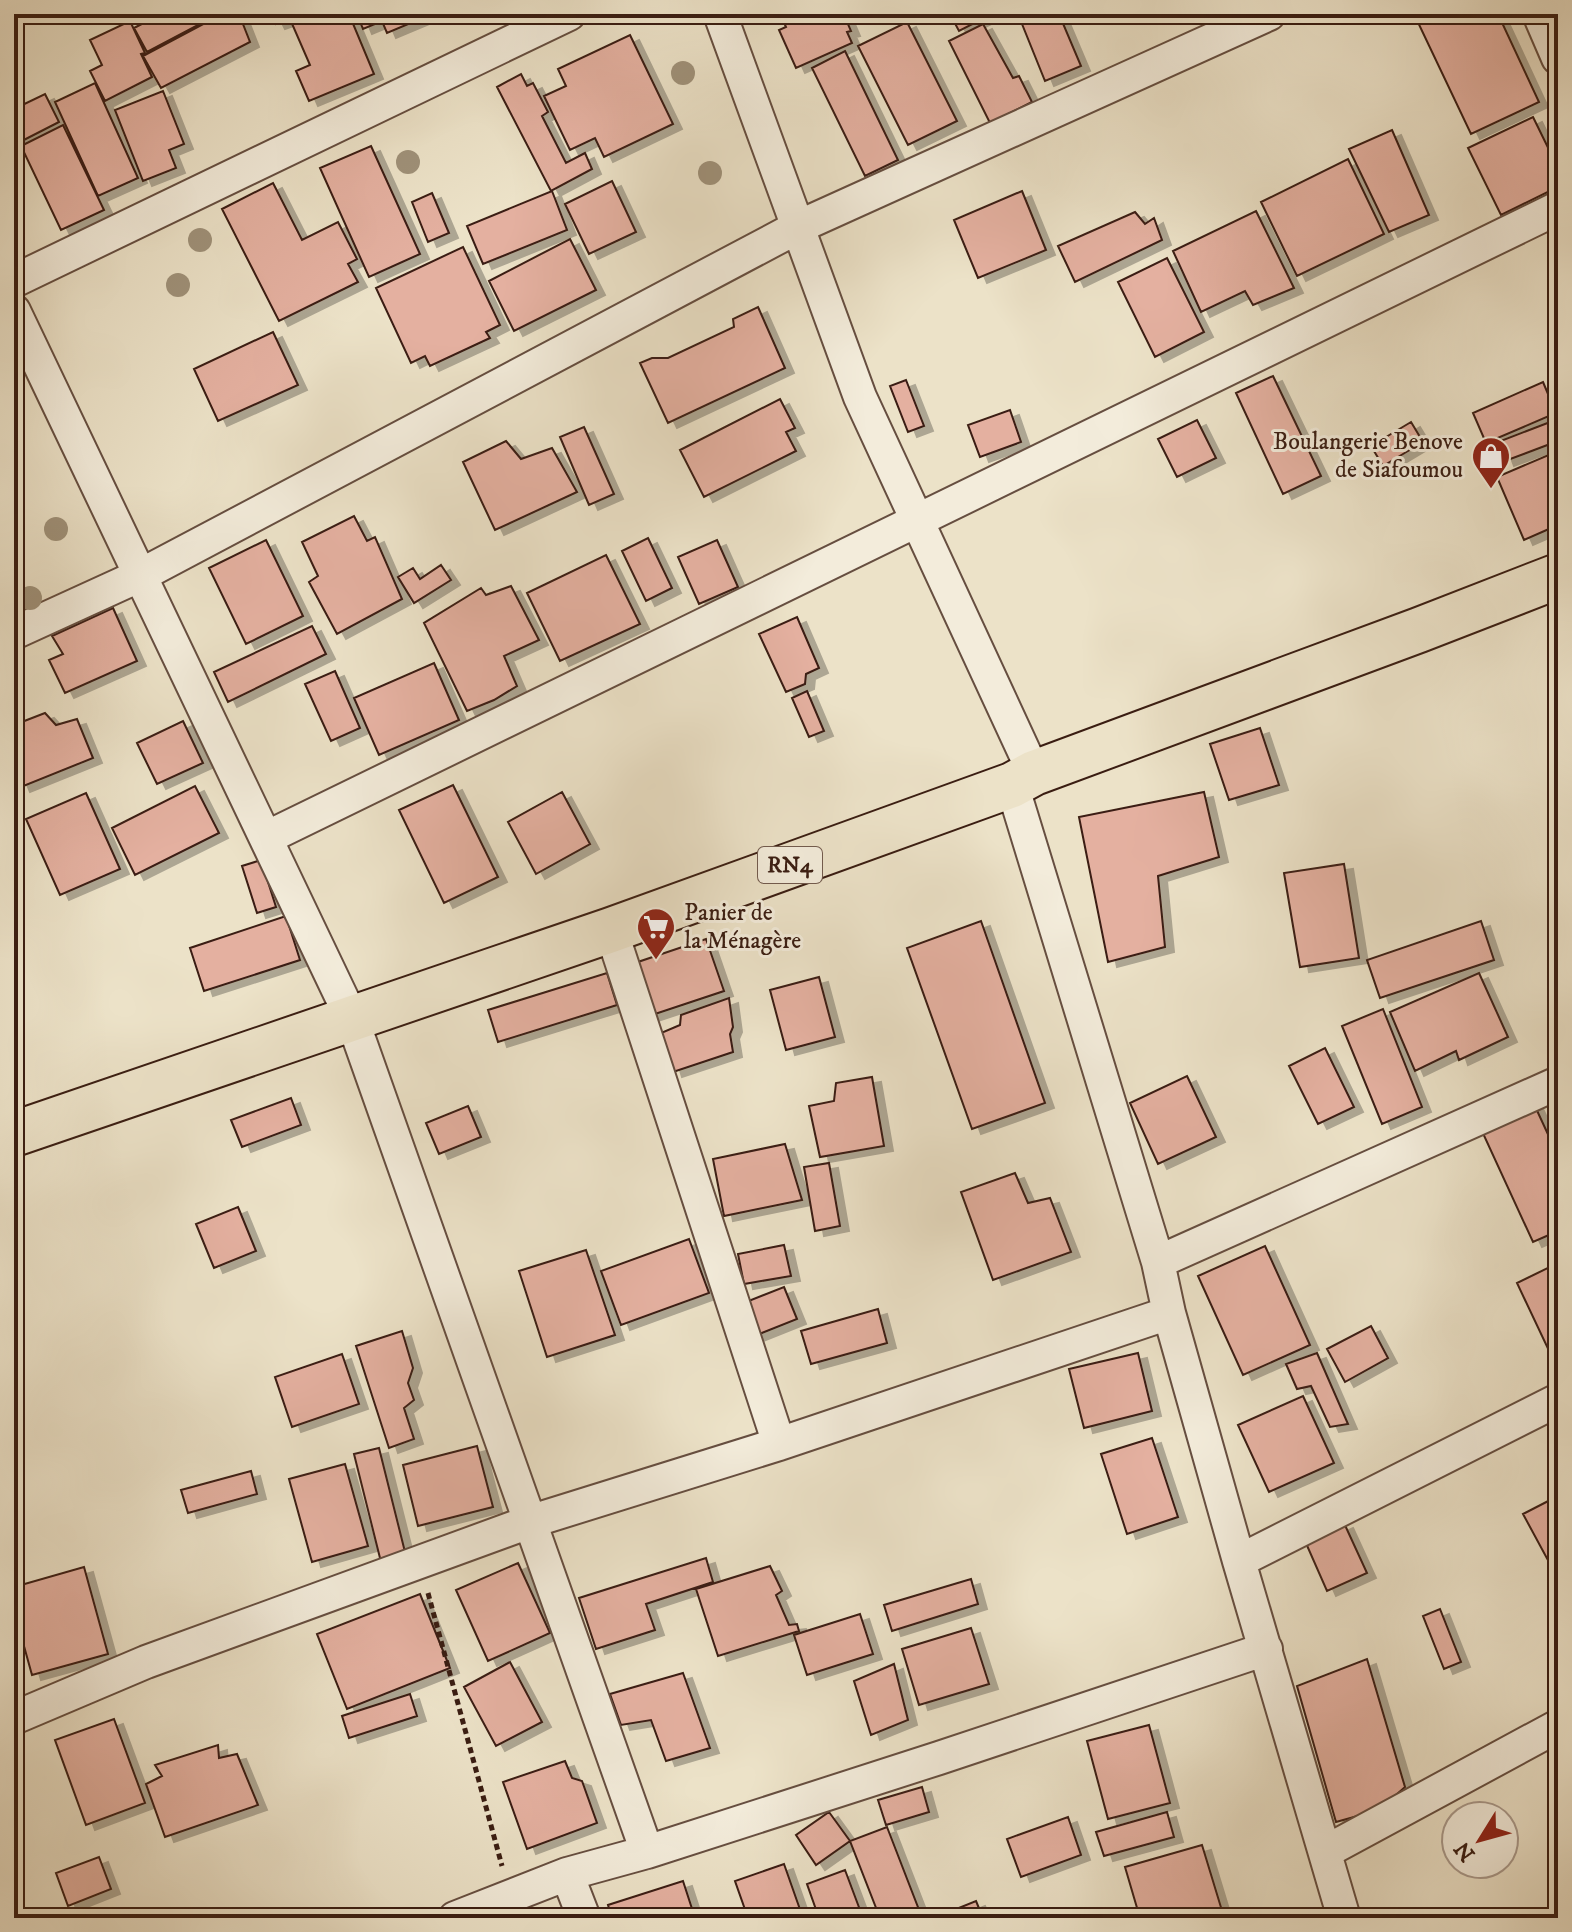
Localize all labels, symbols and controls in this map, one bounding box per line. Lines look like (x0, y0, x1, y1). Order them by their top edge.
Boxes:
place label: Boulangerie Benove de Siafoumou (1273, 427, 1463, 485)
shop icon: Boulangerie Benove de Siafoumou (1470, 435, 1512, 490)
road number: RN4 (758, 847, 822, 883)
place label: Panier de la Ménagère (684, 898, 801, 956)
supermarket icon: Panier de la Ménagère (635, 906, 677, 961)
north arrow (1440, 1800, 1520, 1880)
text: N (1449, 1836, 1481, 1866)

